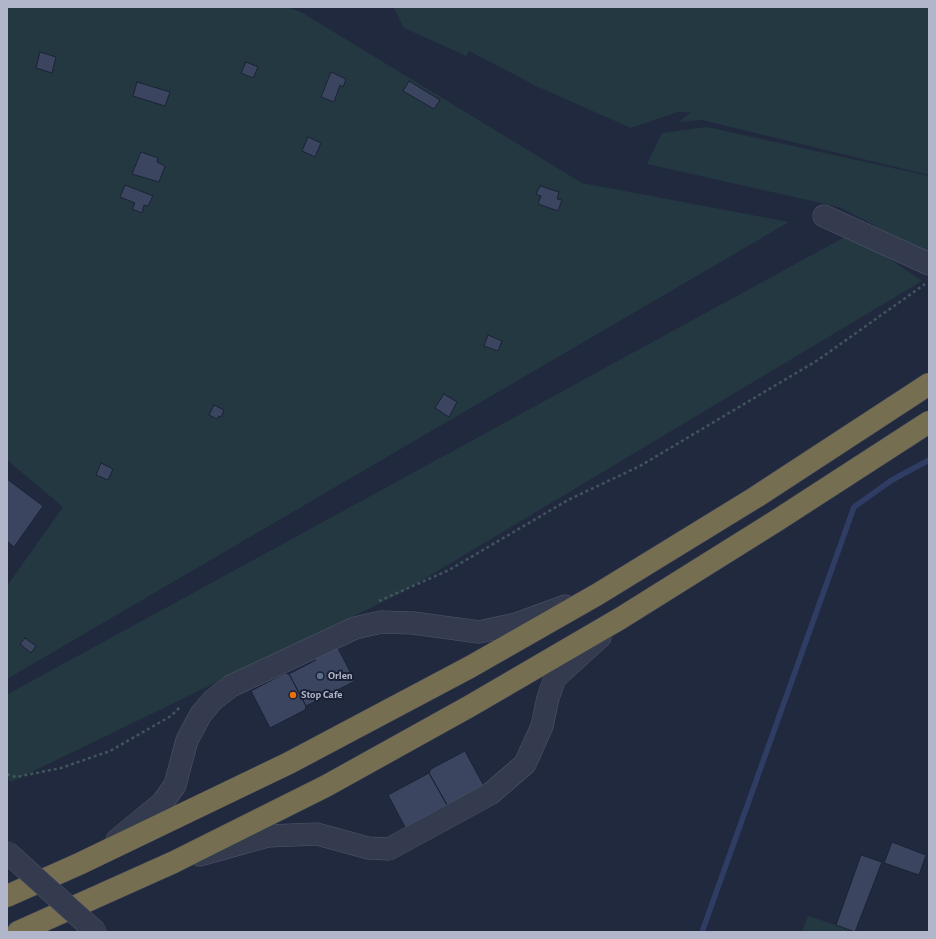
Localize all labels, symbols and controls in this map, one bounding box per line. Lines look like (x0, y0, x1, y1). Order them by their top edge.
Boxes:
place label: Orlen (328, 669, 353, 683)
marker: Orlen (315, 671, 325, 681)
place label: Stop Cafe (301, 688, 342, 702)
marker: Stop Cafe (288, 690, 298, 700)

